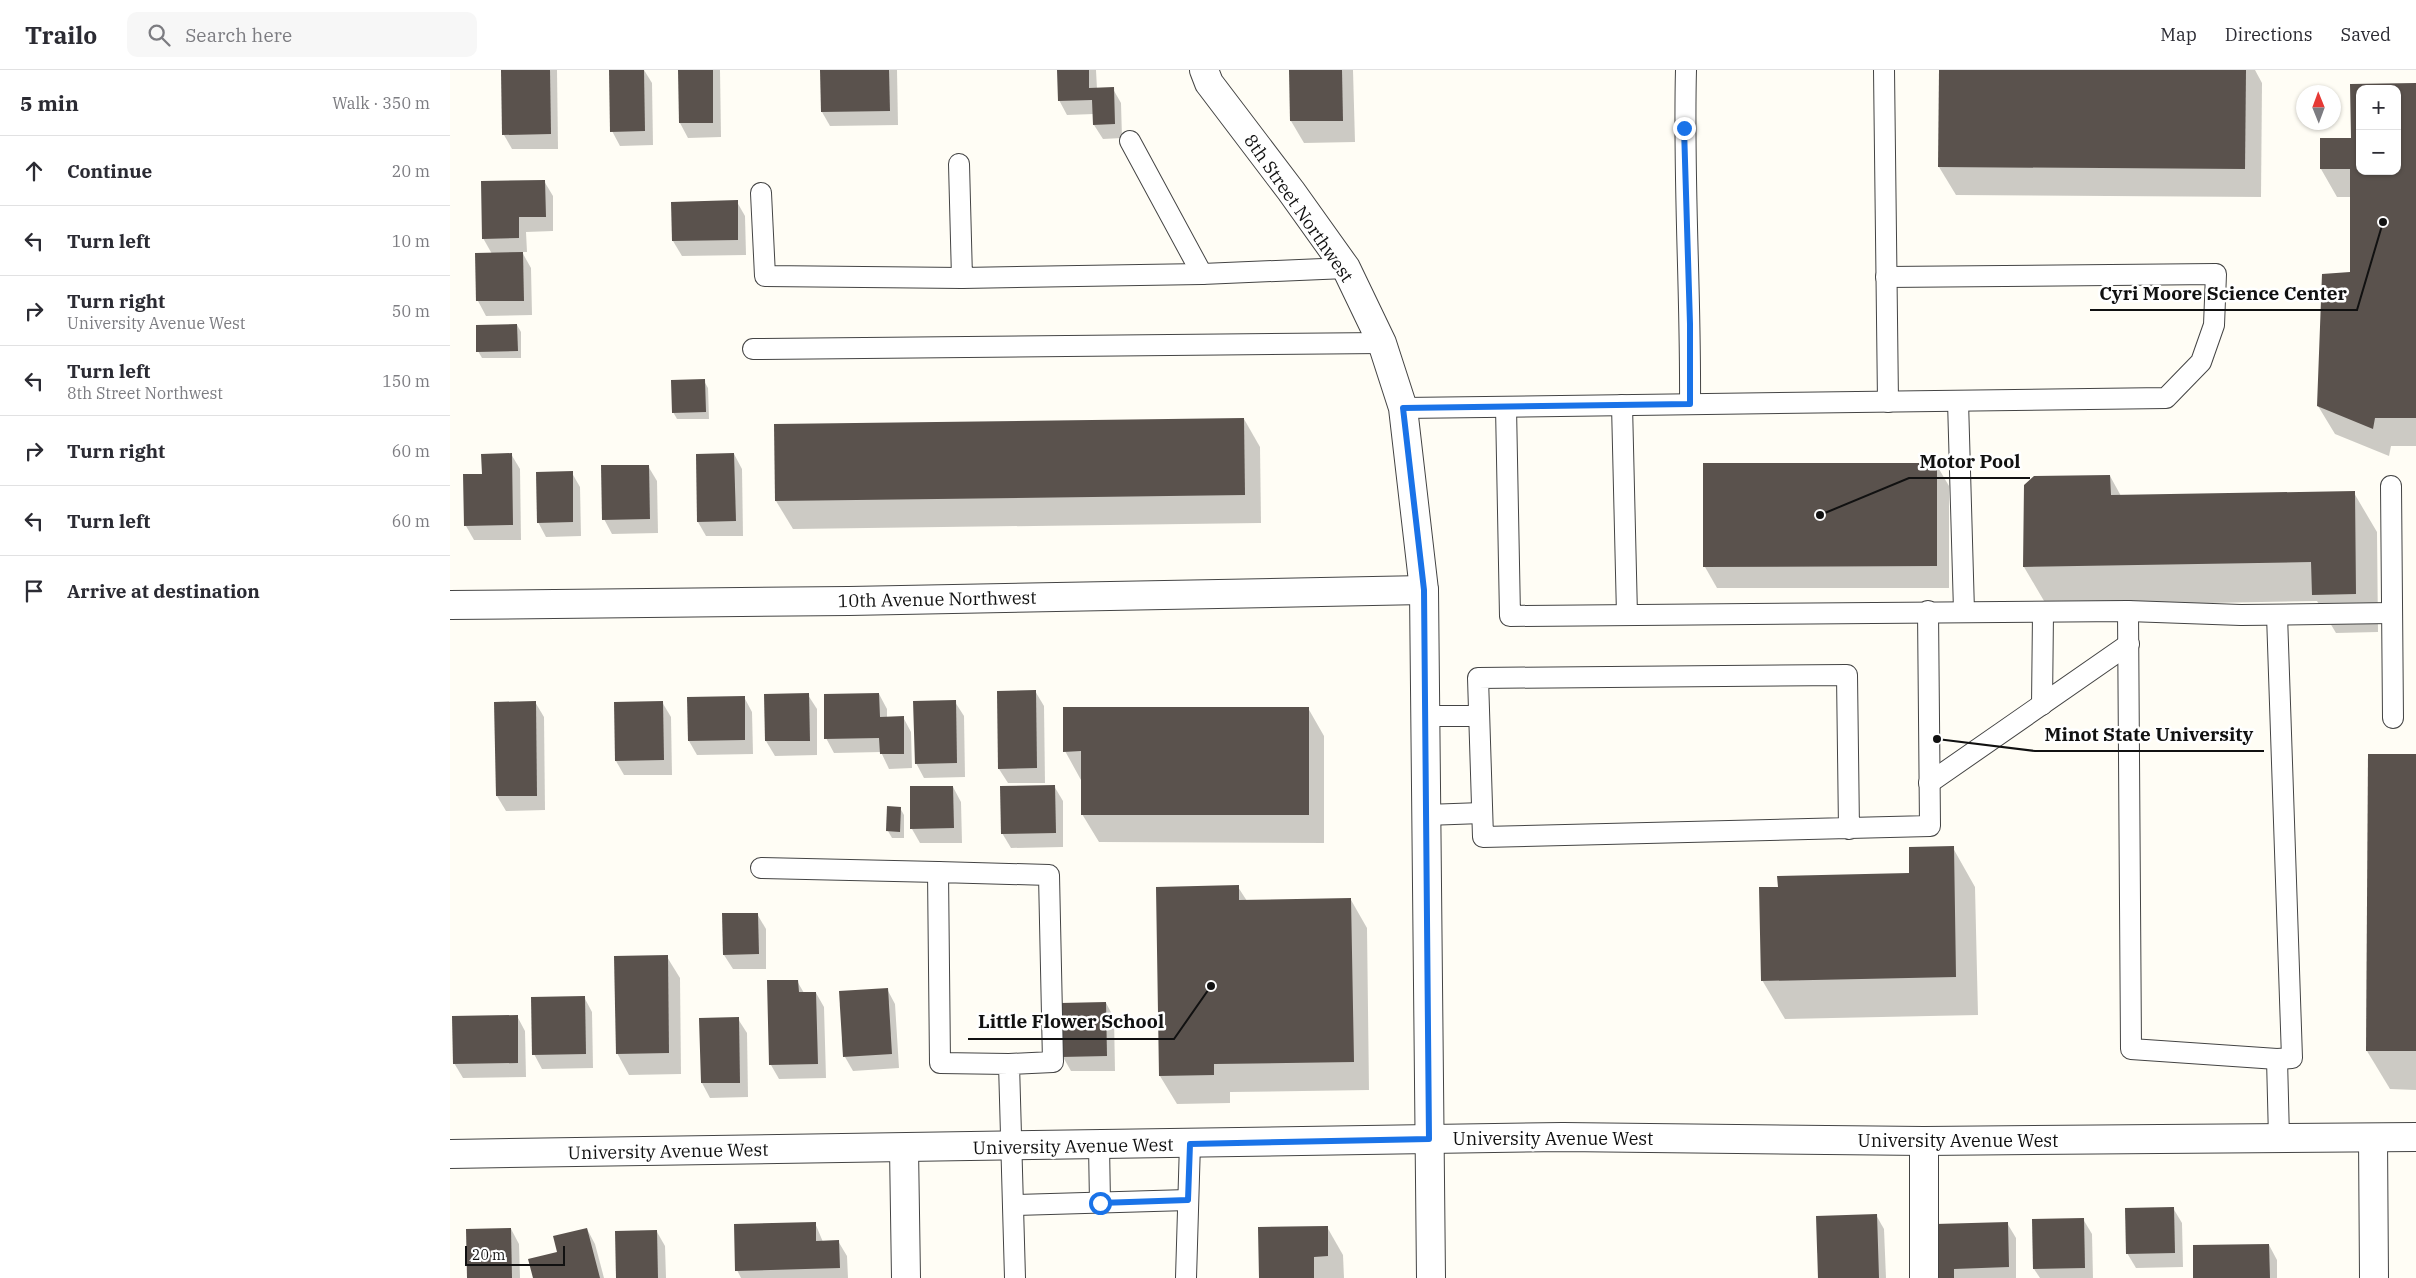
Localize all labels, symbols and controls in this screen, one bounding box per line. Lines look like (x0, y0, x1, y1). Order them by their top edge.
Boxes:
search box (127, 12, 477, 57)
text: Trailo (25, 19, 97, 51)
icon: search (145, 21, 173, 49)
text: Search here (185, 23, 292, 47)
text: Map (2160, 23, 2197, 46)
text: Directions (2225, 23, 2313, 46)
text: Saved (2341, 23, 2391, 46)
north arrow (2296, 85, 2341, 130)
map controls (2356, 85, 2401, 175)
button: + (2356, 85, 2401, 130)
text: 5 min (20, 89, 79, 117)
text: Walk · 350 m (332, 93, 430, 113)
route end (1673, 117, 1696, 140)
street label: 8th Street Northwest (1239, 130, 1359, 286)
button: − (2356, 130, 2401, 175)
icon: ahead (20, 157, 48, 185)
text: Continue (67, 159, 152, 183)
text: 20 m (392, 161, 430, 181)
icon: left (20, 227, 48, 255)
text: Turn left (67, 229, 150, 253)
text: 10 m (392, 231, 430, 251)
callout: Cyri Moore Science Center (2090, 276, 2357, 310)
text: Cyri Moore Science Center (2099, 281, 2347, 305)
text: Turn right (67, 289, 165, 313)
icon: right (20, 297, 48, 325)
text: 50 m (392, 301, 430, 321)
text: University Avenue West (67, 313, 245, 333)
text: Turn left (67, 359, 150, 383)
icon: left (20, 367, 48, 395)
text: 150 m (382, 371, 430, 391)
text: 8th Street Northwest (67, 383, 223, 403)
icon: right (20, 437, 48, 465)
text: Turn right (67, 439, 165, 463)
text: 60 m (392, 441, 430, 461)
callout: Motor Pool (1909, 444, 2030, 478)
text: Motor Pool (1920, 449, 2020, 473)
icon: left (20, 507, 48, 535)
text: Turn left (67, 509, 150, 533)
text: 60 m (392, 511, 430, 531)
icon: arrive (20, 577, 48, 605)
text: Arrive at destination (67, 579, 260, 603)
street label: 10th Avenue Northwest (837, 586, 1037, 612)
callout: Minot State University (2035, 717, 2264, 751)
text: Minot State University (2045, 722, 2254, 746)
callout: Little Flower School (968, 1005, 1174, 1039)
text: Little Flower School (978, 1009, 1164, 1033)
street label: University Avenue West (1453, 1127, 1653, 1150)
street label: University Avenue West (1858, 1129, 2058, 1152)
street label: University Avenue West (972, 1133, 1174, 1159)
street label: University Avenue West (567, 1138, 769, 1164)
route start (1089, 1192, 1112, 1215)
scale bar (465, 1243, 565, 1266)
text: 20 m (472, 1246, 505, 1264)

